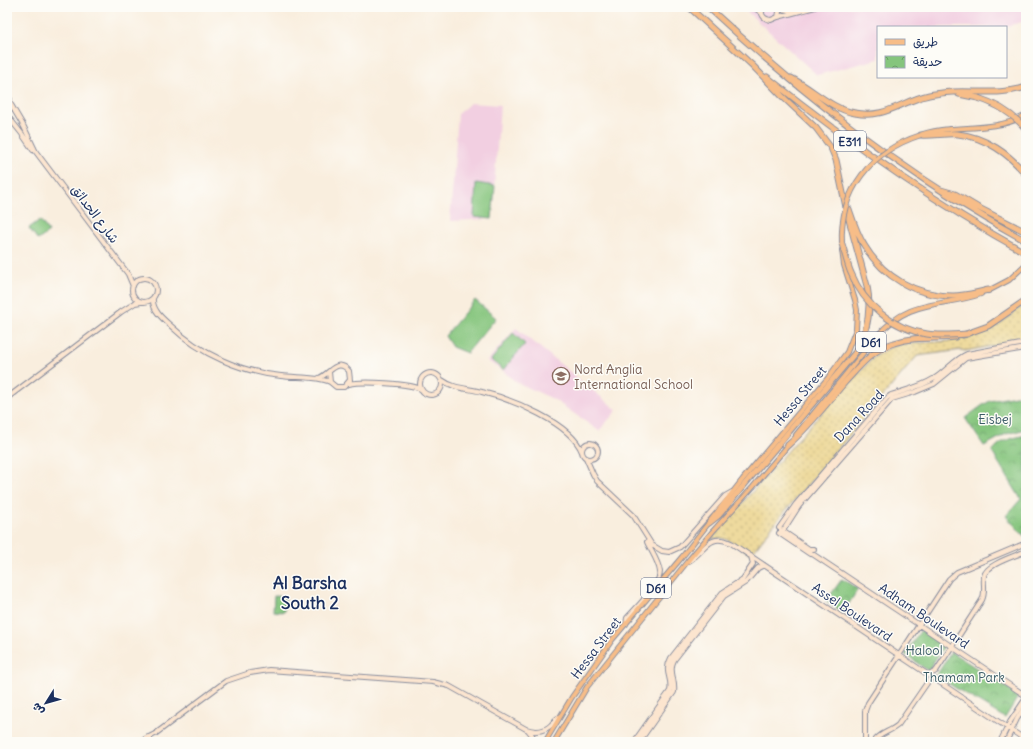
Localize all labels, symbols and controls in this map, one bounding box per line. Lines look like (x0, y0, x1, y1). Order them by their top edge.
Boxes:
legend (877, 26, 1007, 78)
text: طريق (913, 34, 938, 49)
text: حديقة (913, 54, 942, 69)
road number: E311 (834, 131, 866, 151)
street label: شارع الحدائق (67, 181, 123, 247)
road number: D61 (856, 332, 886, 352)
place label: Nord Anglia International School (574, 361, 693, 393)
street label: Hessa Street (770, 362, 830, 430)
school or university icon: Nord Anglia International School (551, 366, 571, 386)
street label: Dana Road (831, 386, 888, 446)
park label: Eisbej (978, 411, 1012, 428)
district label: Al Barsha South 2 (273, 572, 347, 614)
road number: D61 (641, 578, 671, 598)
street label: Assel Boulevard (809, 579, 896, 645)
street label: Adham Boulevard (876, 580, 973, 653)
street label: Hessa Street (567, 613, 625, 682)
park label: Halool (905, 642, 943, 659)
park label: Thamam Park (923, 669, 1005, 686)
north arrow (26, 683, 66, 723)
text: ش (29, 700, 47, 718)

